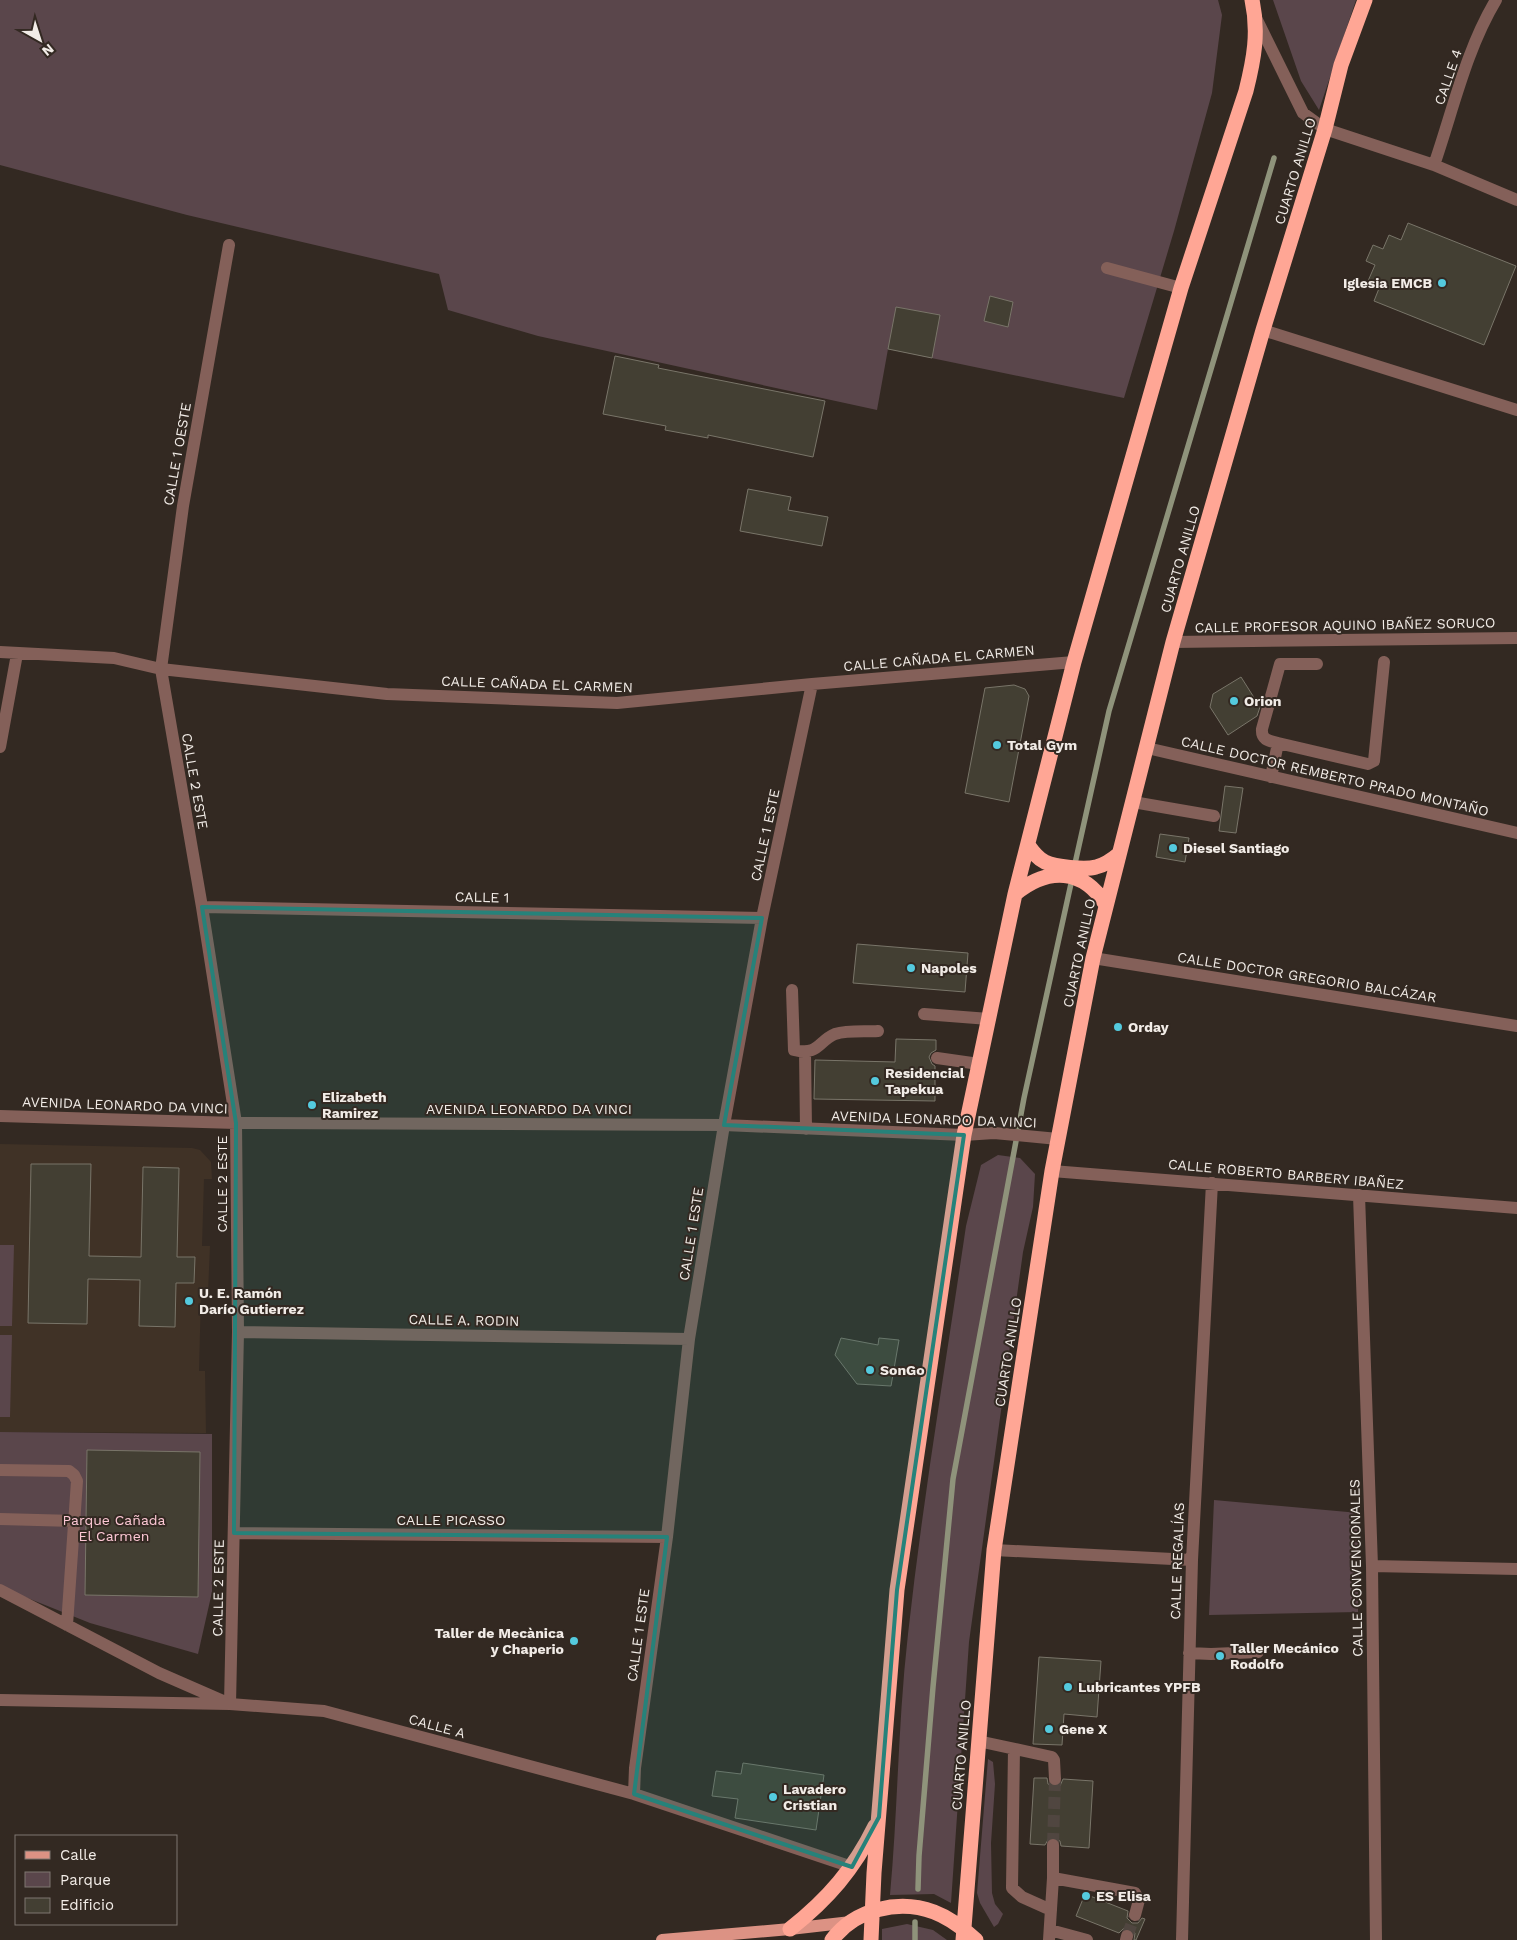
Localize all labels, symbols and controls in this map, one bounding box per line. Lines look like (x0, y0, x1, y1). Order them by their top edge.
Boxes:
north arrow (15, 15, 65, 65)
text: N (39, 41, 57, 60)
street label: CALLE 4 (1431, 47, 1465, 107)
street label: CUARTO ANILLO (1271, 116, 1319, 226)
place label: Iglesia EMCB (1343, 275, 1432, 291)
marker: Iglesia EMCB (1436, 277, 1448, 289)
street label: CALLE 1 OESTE (160, 401, 194, 507)
street label: CUARTO ANILLO (1157, 504, 1203, 614)
street label: CALLE PROFESOR AQUINO IBAÑEZ SORUCO (1194, 614, 1496, 636)
street label: CALLE CAÑADA EL CARMEN (843, 642, 1035, 674)
street label: CALLE CAÑADA EL CARMEN (441, 673, 633, 695)
place label: Orion (1244, 693, 1281, 709)
marker: Orion (1228, 695, 1240, 707)
street label: CALLE 2 ESTE (179, 732, 211, 830)
street label: CALLE DOCTOR REMBERTO PRADO MONTAÑO (1180, 733, 1490, 819)
place label: Total Gym (1007, 737, 1077, 753)
marker: Total Gym (991, 739, 1003, 751)
street label: CALLE 1 ESTE (747, 787, 783, 883)
place label: Diesel Santiago (1183, 840, 1289, 856)
marker: Diesel Santiago (1167, 842, 1179, 854)
street label: CALLE 1 (455, 889, 509, 905)
street label: CUARTO ANILLO (1060, 897, 1098, 1009)
street label: CALLE DOCTOR GREGORIO BALCÁZAR (1176, 949, 1438, 1005)
place label: Napoles (921, 960, 977, 976)
marker: Napoles (905, 962, 917, 974)
place label: Orday (1128, 1019, 1169, 1035)
marker: Orday (1112, 1021, 1124, 1033)
place label: Residencial Tapekua (885, 1065, 965, 1097)
marker: Residencial Tapekua (869, 1075, 881, 1087)
place label: Elizabeth Ramirez (322, 1089, 387, 1121)
street label: AVENIDA LEONARDO DA VINCI (22, 1093, 228, 1117)
marker: Elizabeth Ramirez (306, 1099, 318, 1111)
street label: AVENIDA LEONARDO DA VINCI (426, 1101, 632, 1117)
street label: AVENIDA LEONARDO DA VINCI (831, 1107, 1037, 1131)
street label: CALLE 2 ESTE (214, 1135, 230, 1233)
street label: CALLE ROBERTO BARBERY IBAÑEZ (1167, 1156, 1405, 1192)
street label: CALLE 1 ESTE (676, 1186, 706, 1282)
place label: U. E. Ramón Darío Gutierrez (199, 1285, 304, 1317)
marker: U. E. Ramón Darío Gutierrez (183, 1295, 195, 1307)
street label: CUARTO ANILLO (991, 1296, 1025, 1408)
street label: CALLE A. RODIN (408, 1311, 520, 1329)
place label: SonGo (880, 1362, 925, 1378)
marker: SonGo (864, 1364, 876, 1376)
street label: CALLE CONVENCIONALES (1346, 1479, 1366, 1657)
street label: CALLE REGALÍAS (1167, 1502, 1187, 1620)
park label: Parque Cañada El Carmen (62, 1512, 166, 1544)
street label: CALLE PICASSO (396, 1512, 506, 1528)
street label: CALLE 2 ESTE (209, 1539, 227, 1637)
street label: CALLE 1 ESTE (624, 1587, 652, 1683)
place label: Taller de Mecànica y Chaperio (434, 1625, 565, 1657)
marker: Taller de Mecànica y Chaperio (568, 1635, 580, 1647)
place label: Taller Mecánico Rodolfo (1230, 1640, 1339, 1672)
marker: Taller Mecánico Rodolfo (1214, 1650, 1226, 1662)
place label: Lubricantes YPFB (1078, 1679, 1201, 1695)
marker: Lubricantes YPFB (1062, 1681, 1074, 1693)
street label: CUARTO ANILLO (948, 1699, 974, 1811)
street label: CALLE A (407, 1711, 467, 1741)
place label: Gene X (1059, 1721, 1108, 1737)
marker: Gene X (1043, 1723, 1055, 1735)
place label: Lavadero Cristian (783, 1781, 846, 1813)
marker: Lavadero Cristian (767, 1791, 779, 1803)
legend (15, 1835, 178, 1925)
text: Calle (60, 1846, 97, 1864)
text: Parque (60, 1871, 111, 1889)
place label: ES Elisa (1096, 1888, 1152, 1904)
marker: ES Elisa (1080, 1890, 1092, 1902)
text: Edificio (60, 1896, 114, 1914)

